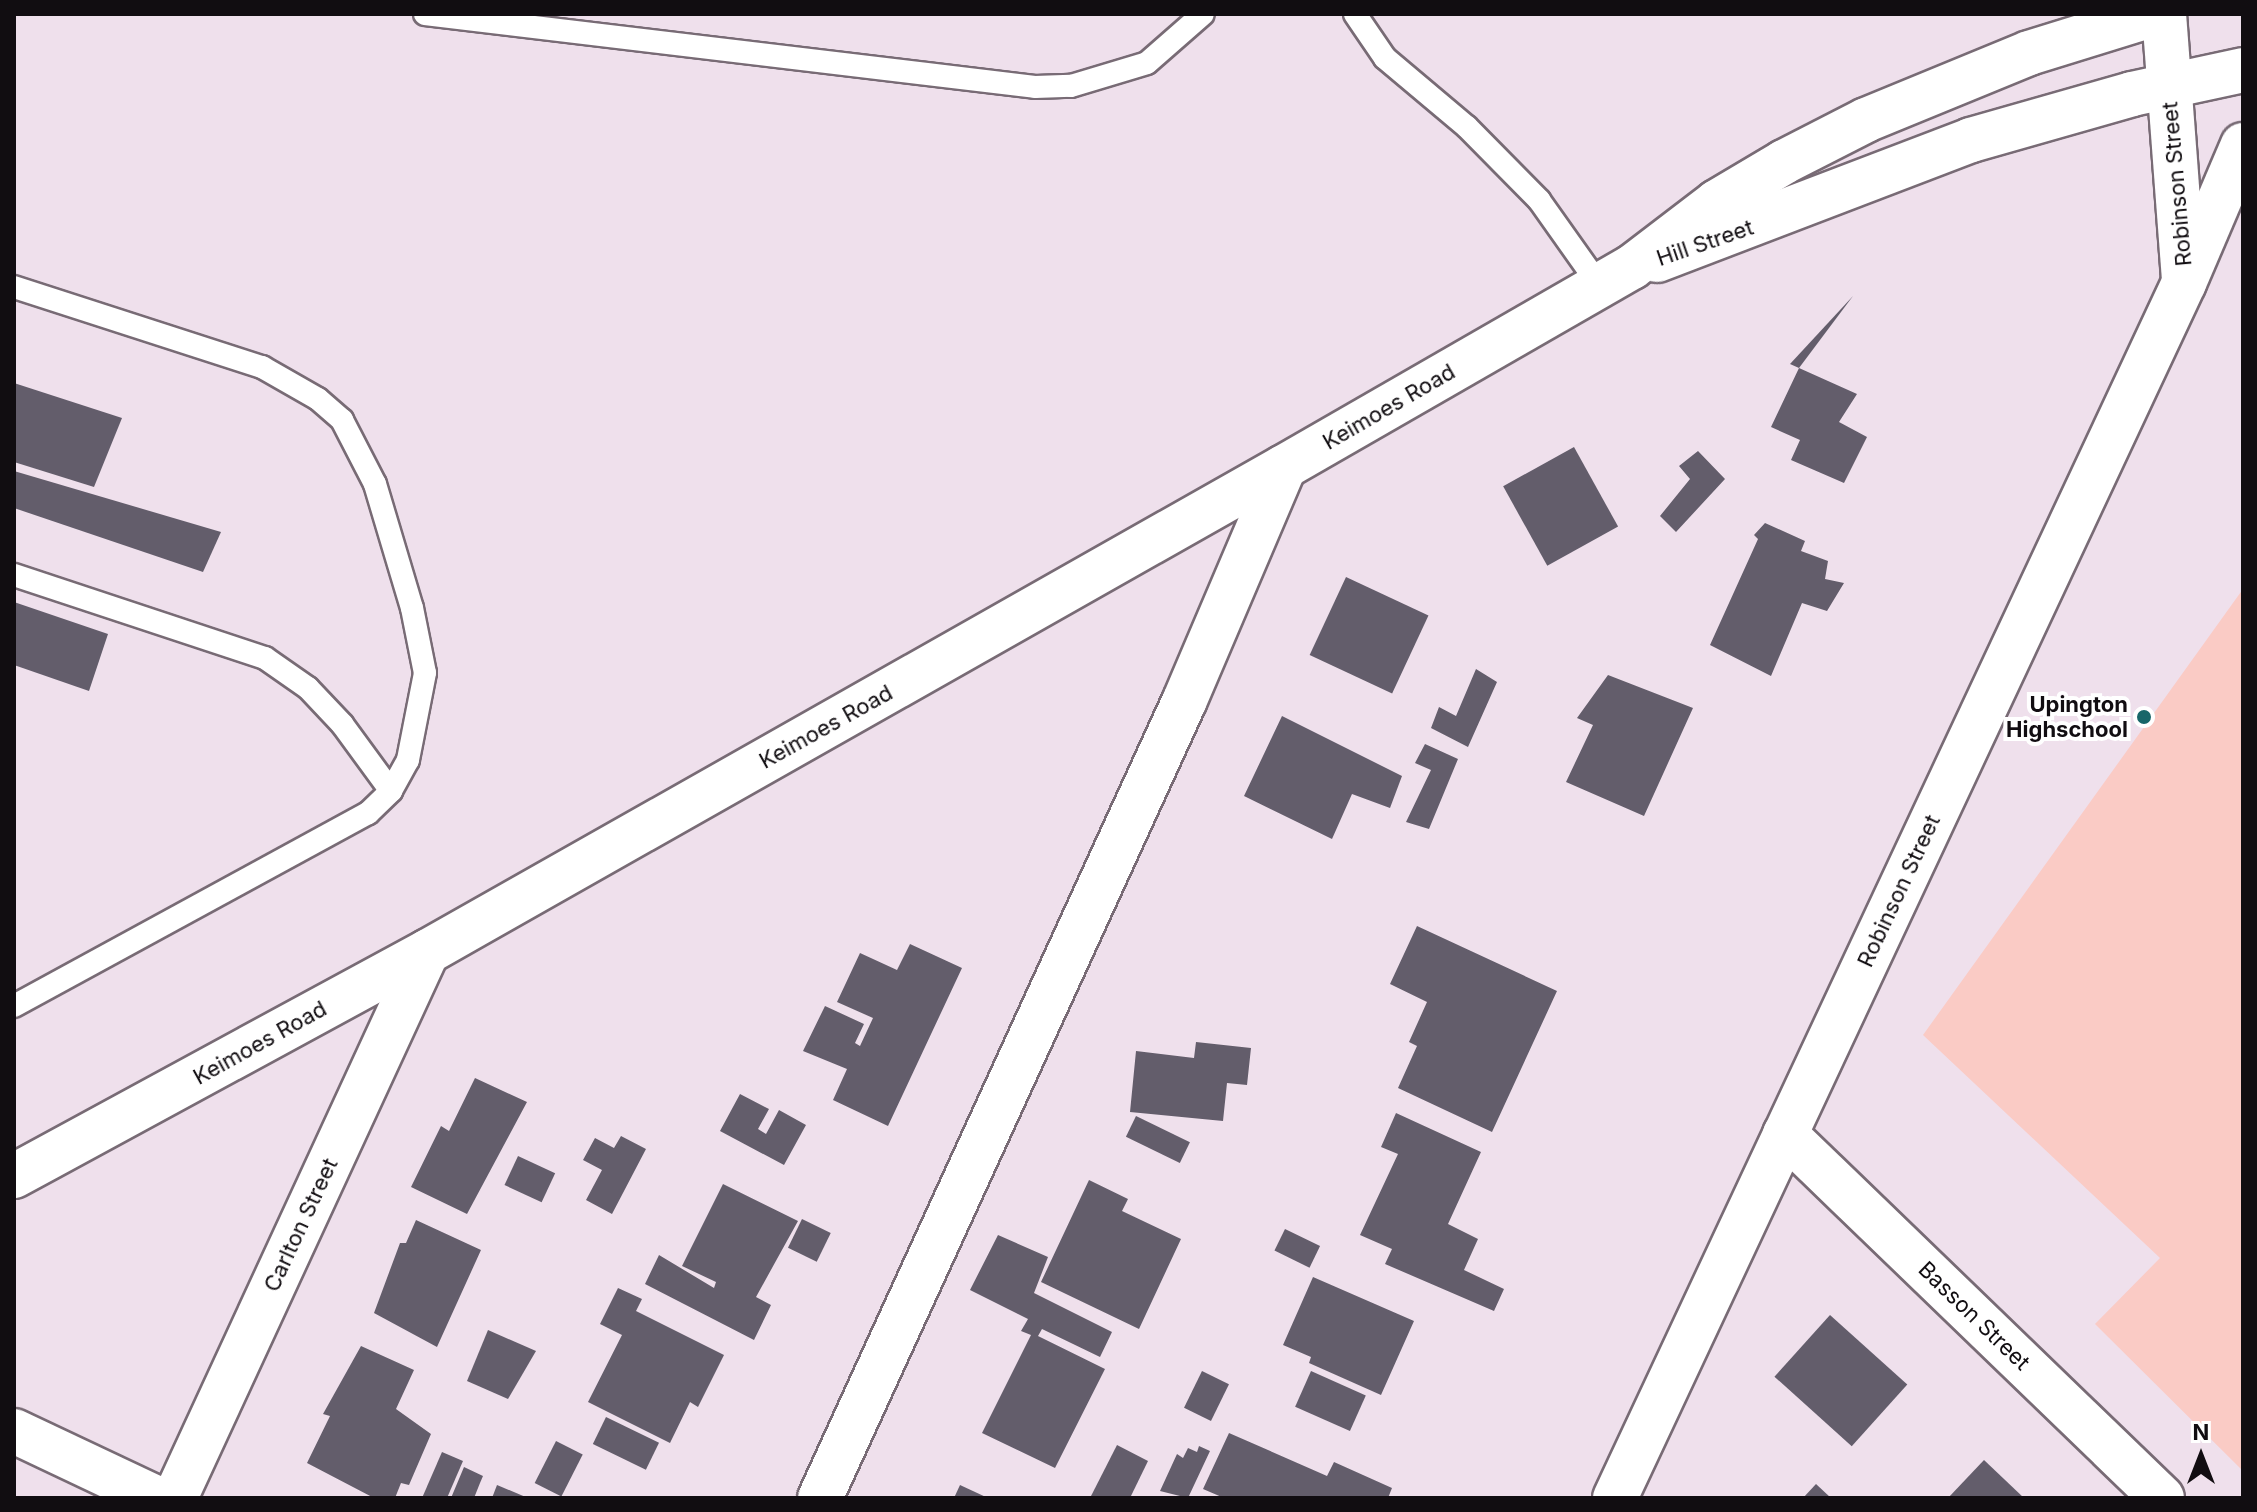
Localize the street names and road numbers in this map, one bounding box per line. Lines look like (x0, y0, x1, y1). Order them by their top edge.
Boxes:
street label: Robinson Street (2157, 101, 2197, 267)
street label: Hill Street (1653, 214, 1757, 272)
street label: Keimoes Road (1318, 359, 1460, 455)
street label: Keimoes Road (755, 680, 897, 774)
street label: Robinson Street (1852, 811, 1946, 971)
street label: Keimoes Road (189, 996, 331, 1090)
street label: Carlton Street (259, 1154, 343, 1296)
street label: Basson Street (1913, 1256, 2035, 1376)

